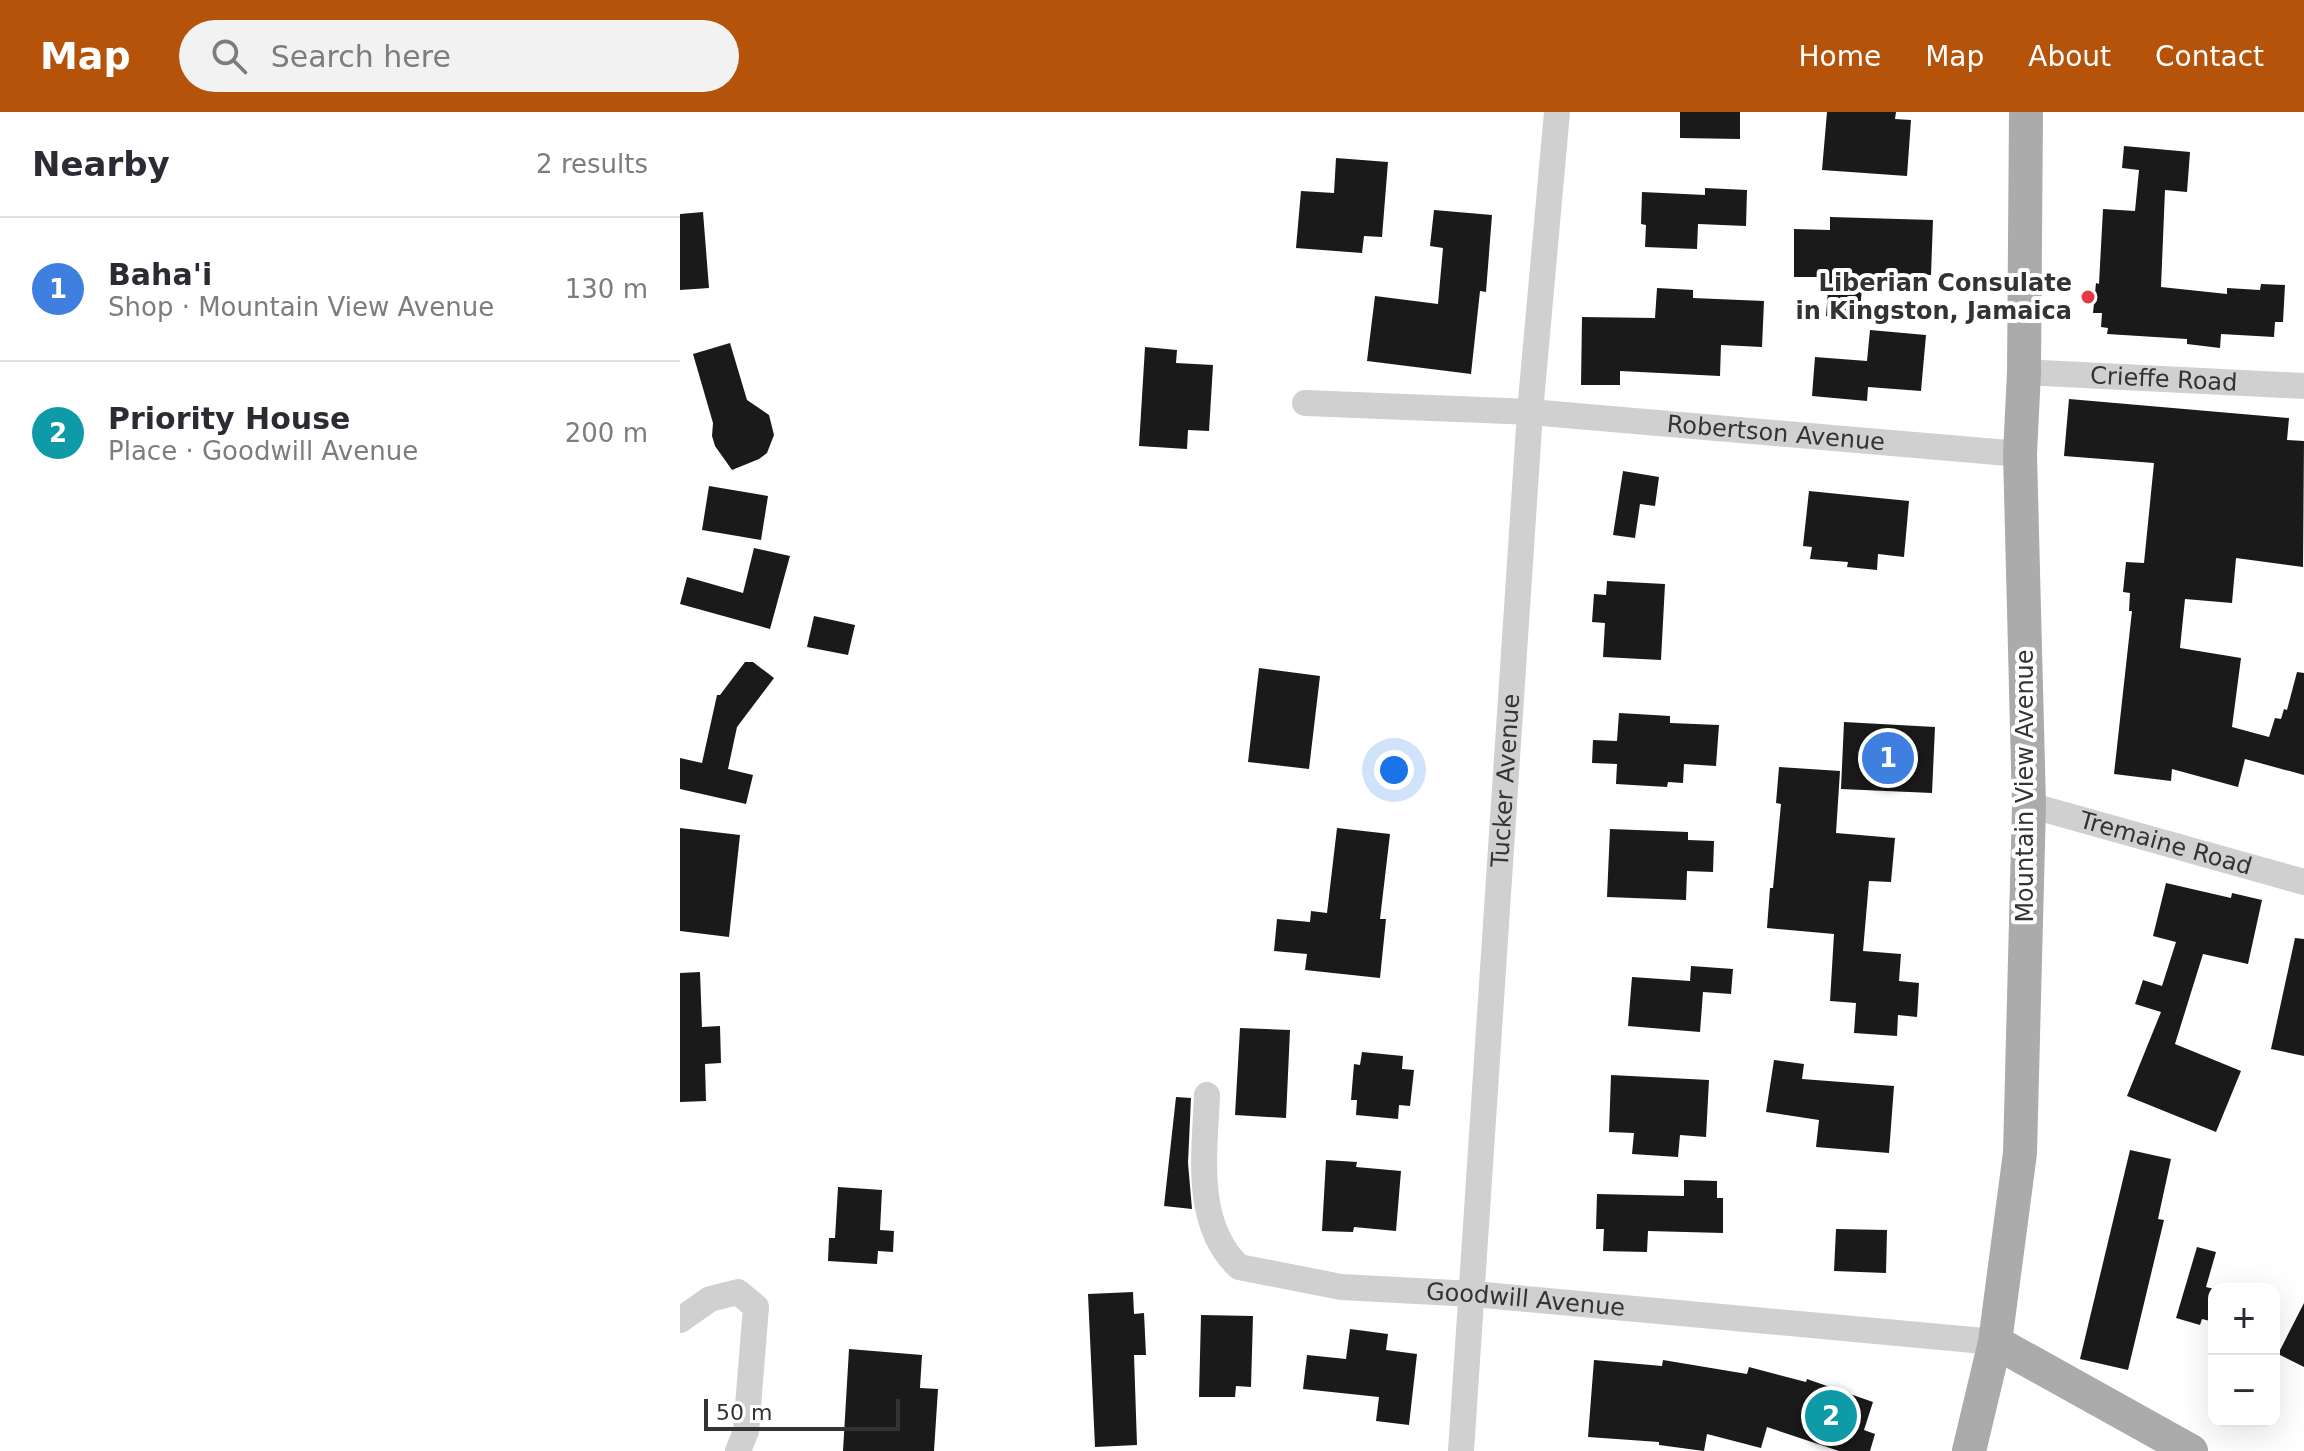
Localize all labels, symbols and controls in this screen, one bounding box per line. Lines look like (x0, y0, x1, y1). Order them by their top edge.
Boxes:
search box (179, 20, 739, 92)
text: Map (40, 34, 131, 78)
icon: search (207, 34, 251, 78)
text: Search here (271, 39, 451, 74)
text: Home (1798, 40, 1881, 73)
text: Map (1925, 40, 1984, 73)
text: About (2028, 40, 2111, 73)
text: Contact (2155, 40, 2264, 73)
text: Nearby (32, 144, 170, 184)
text: 2 results (536, 149, 648, 179)
text: Baha'i (108, 257, 212, 292)
place label: Liberian Consulate in Kingston, Jamaica (1795, 269, 2072, 325)
text: 1 (49, 274, 67, 304)
text: 130 m (565, 274, 648, 304)
marker: Liberian Consulate in Kingston, Jamaica (2079, 288, 2097, 306)
text: Shop · Mountain View Avenue (108, 292, 494, 322)
street label: Crieffe Road (2090, 361, 2238, 397)
text: Priority House (108, 401, 350, 436)
street label: Robertson Avenue (1666, 410, 1886, 456)
text: 2 (49, 418, 67, 448)
text: 200 m (565, 418, 648, 448)
text: Place · Goodwill Avenue (108, 436, 418, 466)
street label: Mountain View Avenue (2011, 649, 2039, 923)
street label: Tucker Avenue (1486, 693, 1525, 869)
pin: 1 (1862, 728, 1914, 788)
your location (1374, 750, 1414, 790)
street label: Tremaine Road (2075, 806, 2255, 881)
street label: Goodwill Avenue (1425, 1278, 1626, 1322)
map controls (2208, 1283, 2280, 1427)
button: + (2208, 1283, 2280, 1355)
button: − (2208, 1355, 2280, 1427)
pin: 2 (1805, 1386, 1857, 1446)
scale bar (704, 1395, 900, 1431)
text: 50 m (716, 1400, 772, 1425)

